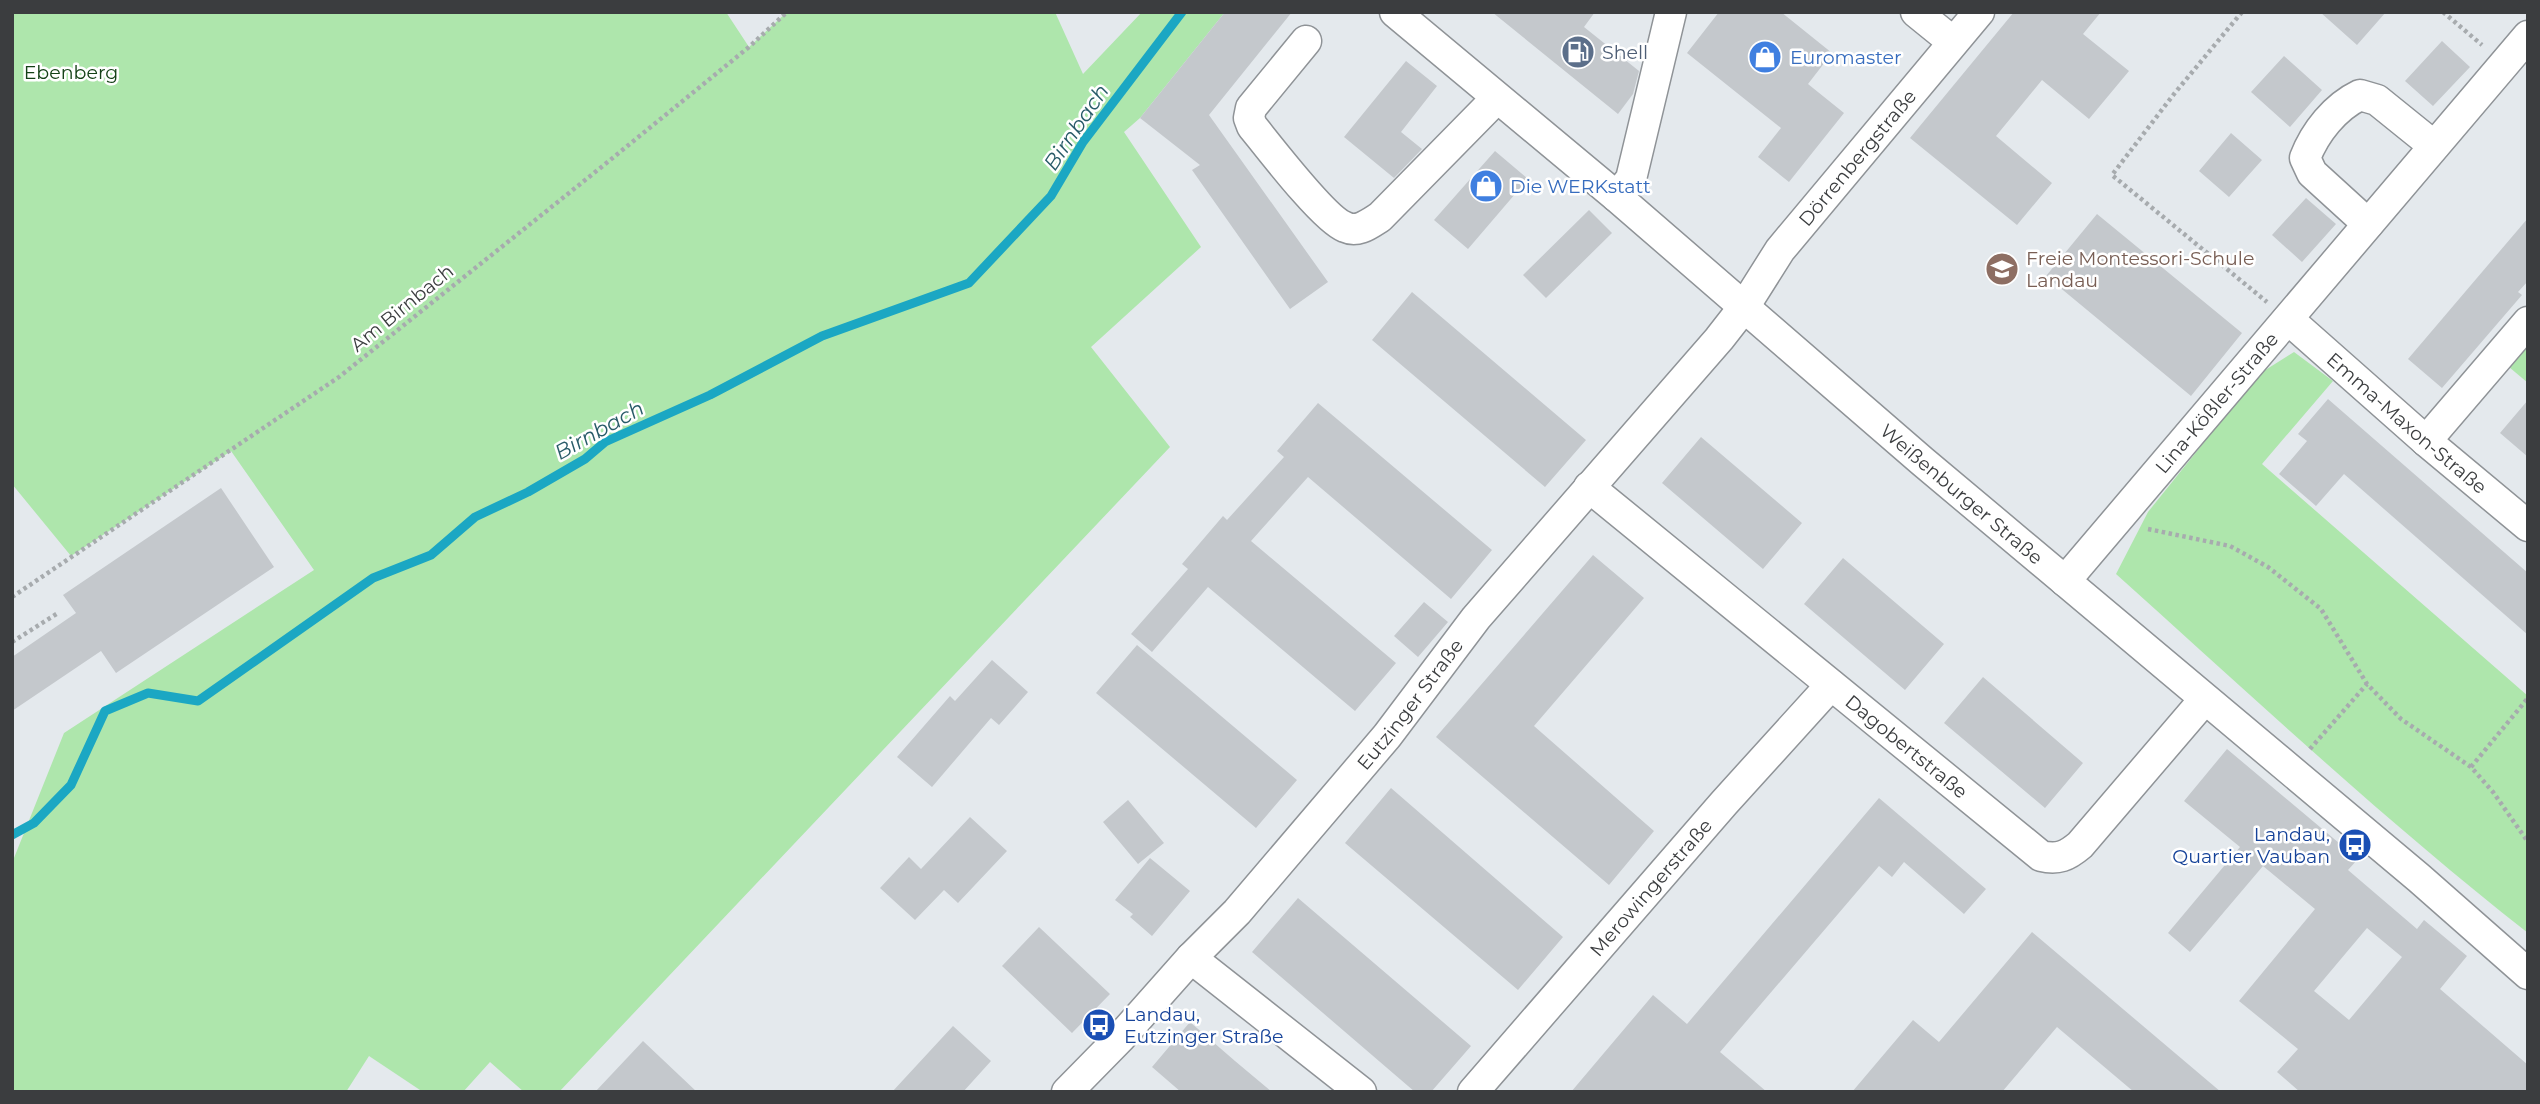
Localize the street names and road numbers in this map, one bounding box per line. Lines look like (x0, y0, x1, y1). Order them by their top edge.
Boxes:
street label: Dörrenbergstraße (1794, 85, 1921, 231)
street label: Am Birnbach (346, 259, 458, 357)
street label: Lina-Kößler-Straße (2150, 327, 2283, 478)
street label: Emma-Maxon-Straße (2322, 347, 2492, 498)
street label: Weißenburger Straße (1876, 419, 2048, 569)
street label: Eutzinger Straße (1352, 634, 1468, 774)
street label: Dagobertstraße (1841, 690, 1972, 803)
street label: Merowingerstraße (1585, 814, 1717, 961)

